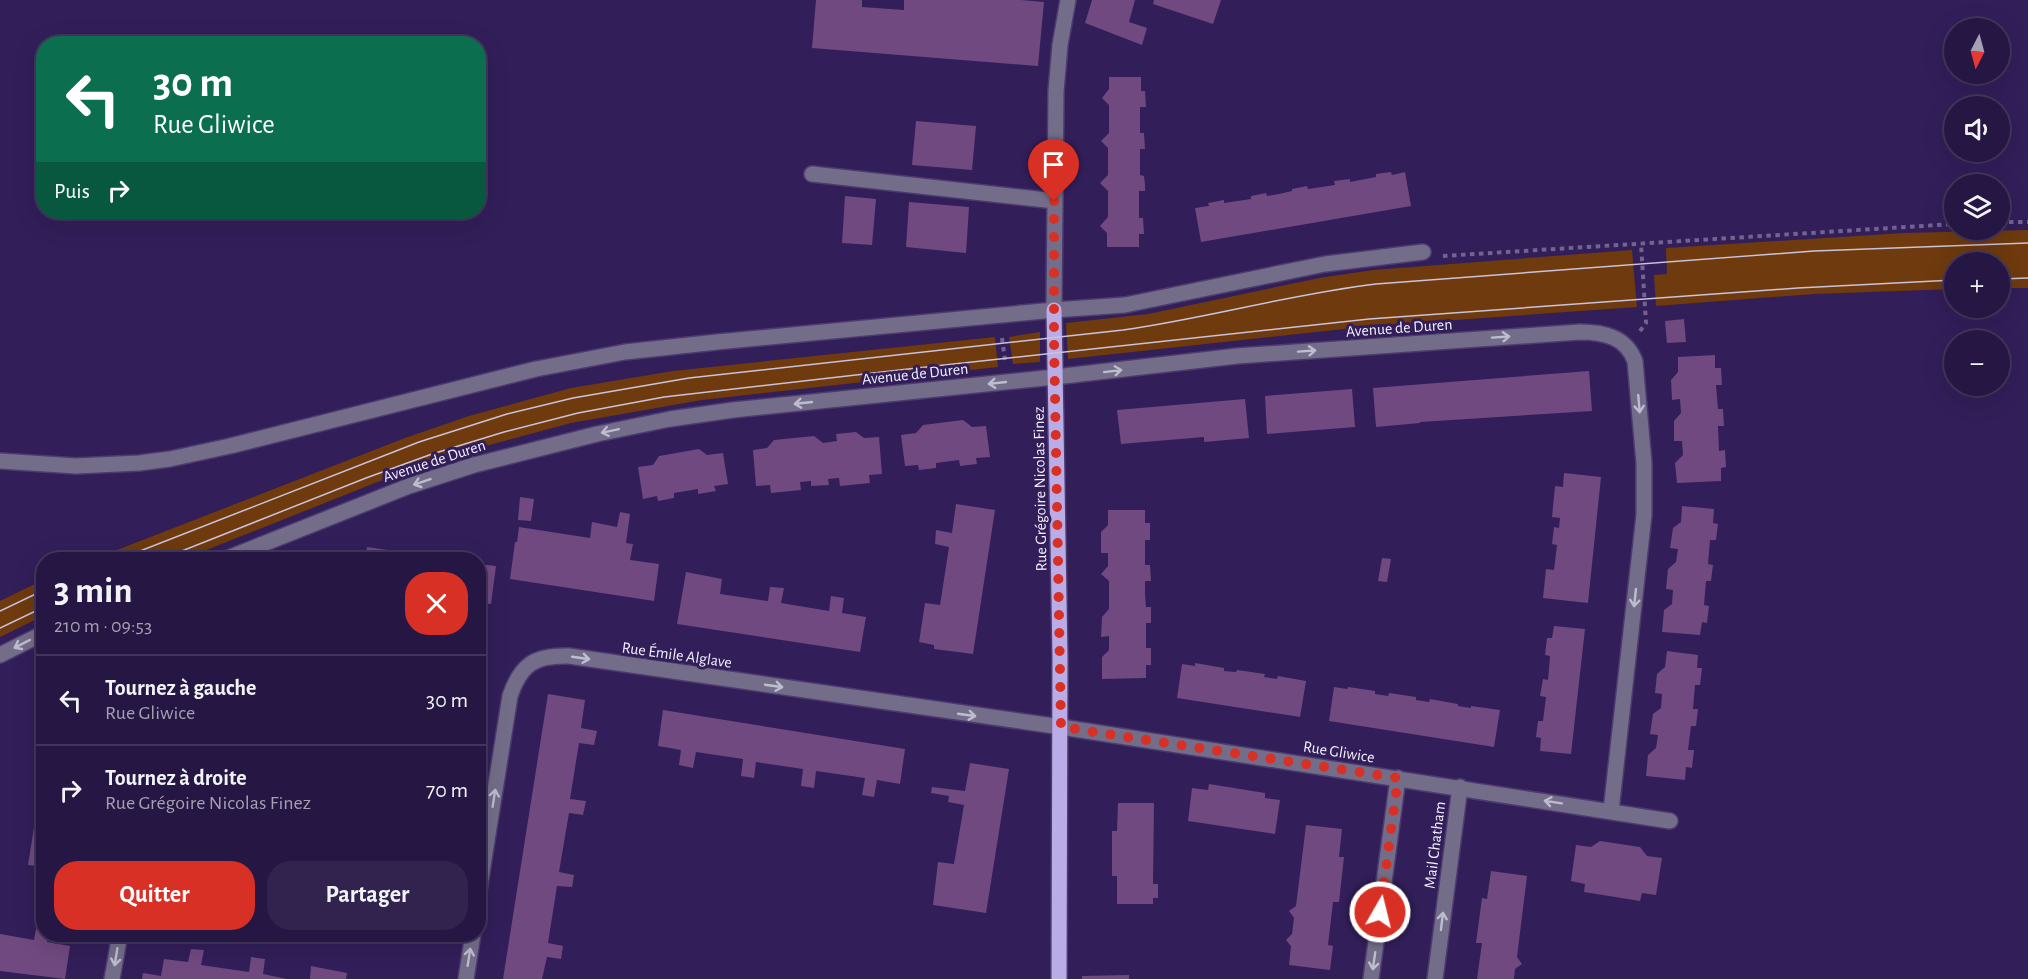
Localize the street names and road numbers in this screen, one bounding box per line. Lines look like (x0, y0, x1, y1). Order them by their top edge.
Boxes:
street label: Avenue de Duren (1345, 316, 1453, 340)
street label: Avenue de Duren (861, 360, 969, 388)
street label: Rue Grégoire Nicolas Finez (1031, 406, 1049, 572)
street label: Avenue de Duren (381, 437, 488, 485)
street label: Rue Émile Alglave (621, 637, 733, 671)
street label: Rue Gliwice (1302, 738, 1376, 766)
street label: Mail Chatham (1422, 801, 1448, 890)

